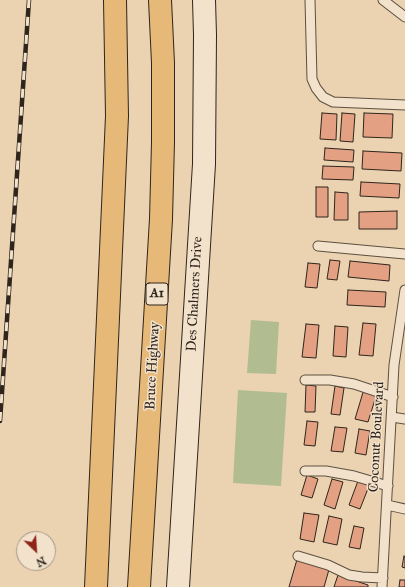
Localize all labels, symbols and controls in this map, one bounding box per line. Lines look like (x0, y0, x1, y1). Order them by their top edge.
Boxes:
street label: Des Chalmers Drive (184, 236, 206, 352)
road number: A1 (146, 283, 168, 305)
street label: Bruce Highway (142, 321, 164, 411)
street label: Coconut Boulevard (366, 381, 388, 493)
north arrow (16, 531, 56, 571)
text: N (34, 554, 48, 569)

